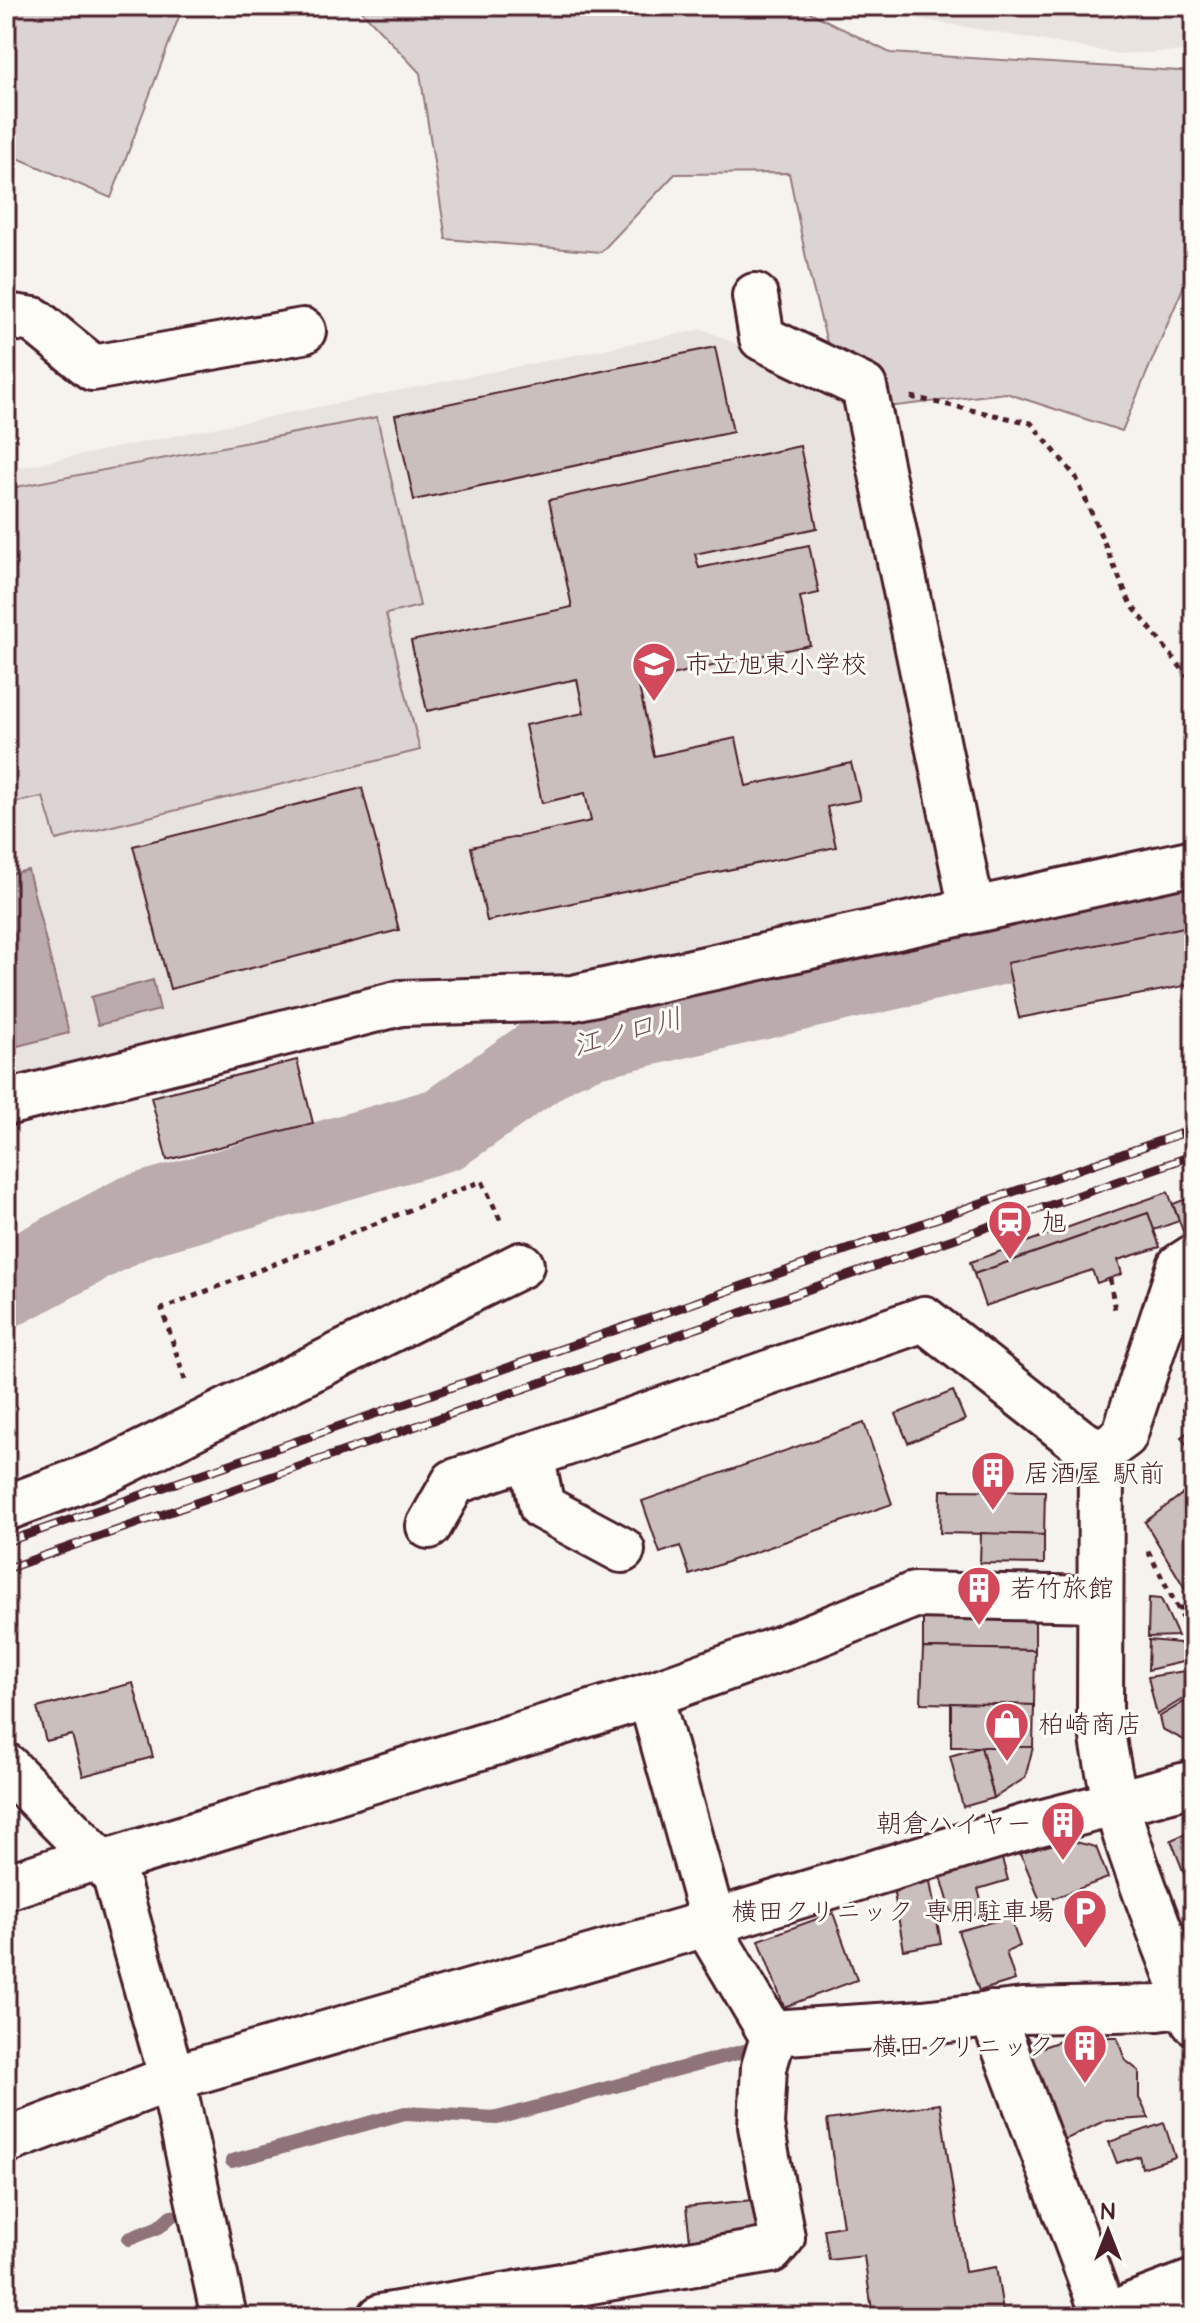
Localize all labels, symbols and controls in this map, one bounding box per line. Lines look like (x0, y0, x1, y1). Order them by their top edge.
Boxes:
school or university icon: 市立旭東小学校 (630, 640, 678, 703)
place label: 市立旭東小学校 (685, 647, 867, 683)
water label: 江ノ口川 (568, 999, 687, 1066)
station icon: 旭 (986, 1198, 1034, 1261)
place label: 旭 (1041, 1205, 1067, 1241)
building icon: 居酒屋 駅前 (969, 1449, 1017, 1512)
place label: 居酒屋 駅前 (1024, 1456, 1164, 1492)
building icon: 若竹旅館 (955, 1564, 1003, 1627)
place label: 若竹旅館 (1010, 1571, 1114, 1607)
shop icon: 柏崎商店 (983, 1700, 1031, 1763)
place label: 柏崎商店 (1038, 1707, 1142, 1743)
building icon: 朝倉ハイヤー (1039, 1799, 1087, 1862)
place label: 朝倉ハイヤー (876, 1806, 1032, 1842)
parking icon: 横田クリニック 専用駐車場 (1061, 1887, 1109, 1950)
place label: 横田クリニック 専用駐車場 (732, 1894, 1054, 1930)
building icon: 横田クリニック (1061, 2022, 1109, 2085)
place label: 横田クリニック (872, 2029, 1054, 2065)
north arrow (1068, 2191, 1148, 2271)
text: N (1101, 2197, 1115, 2228)

